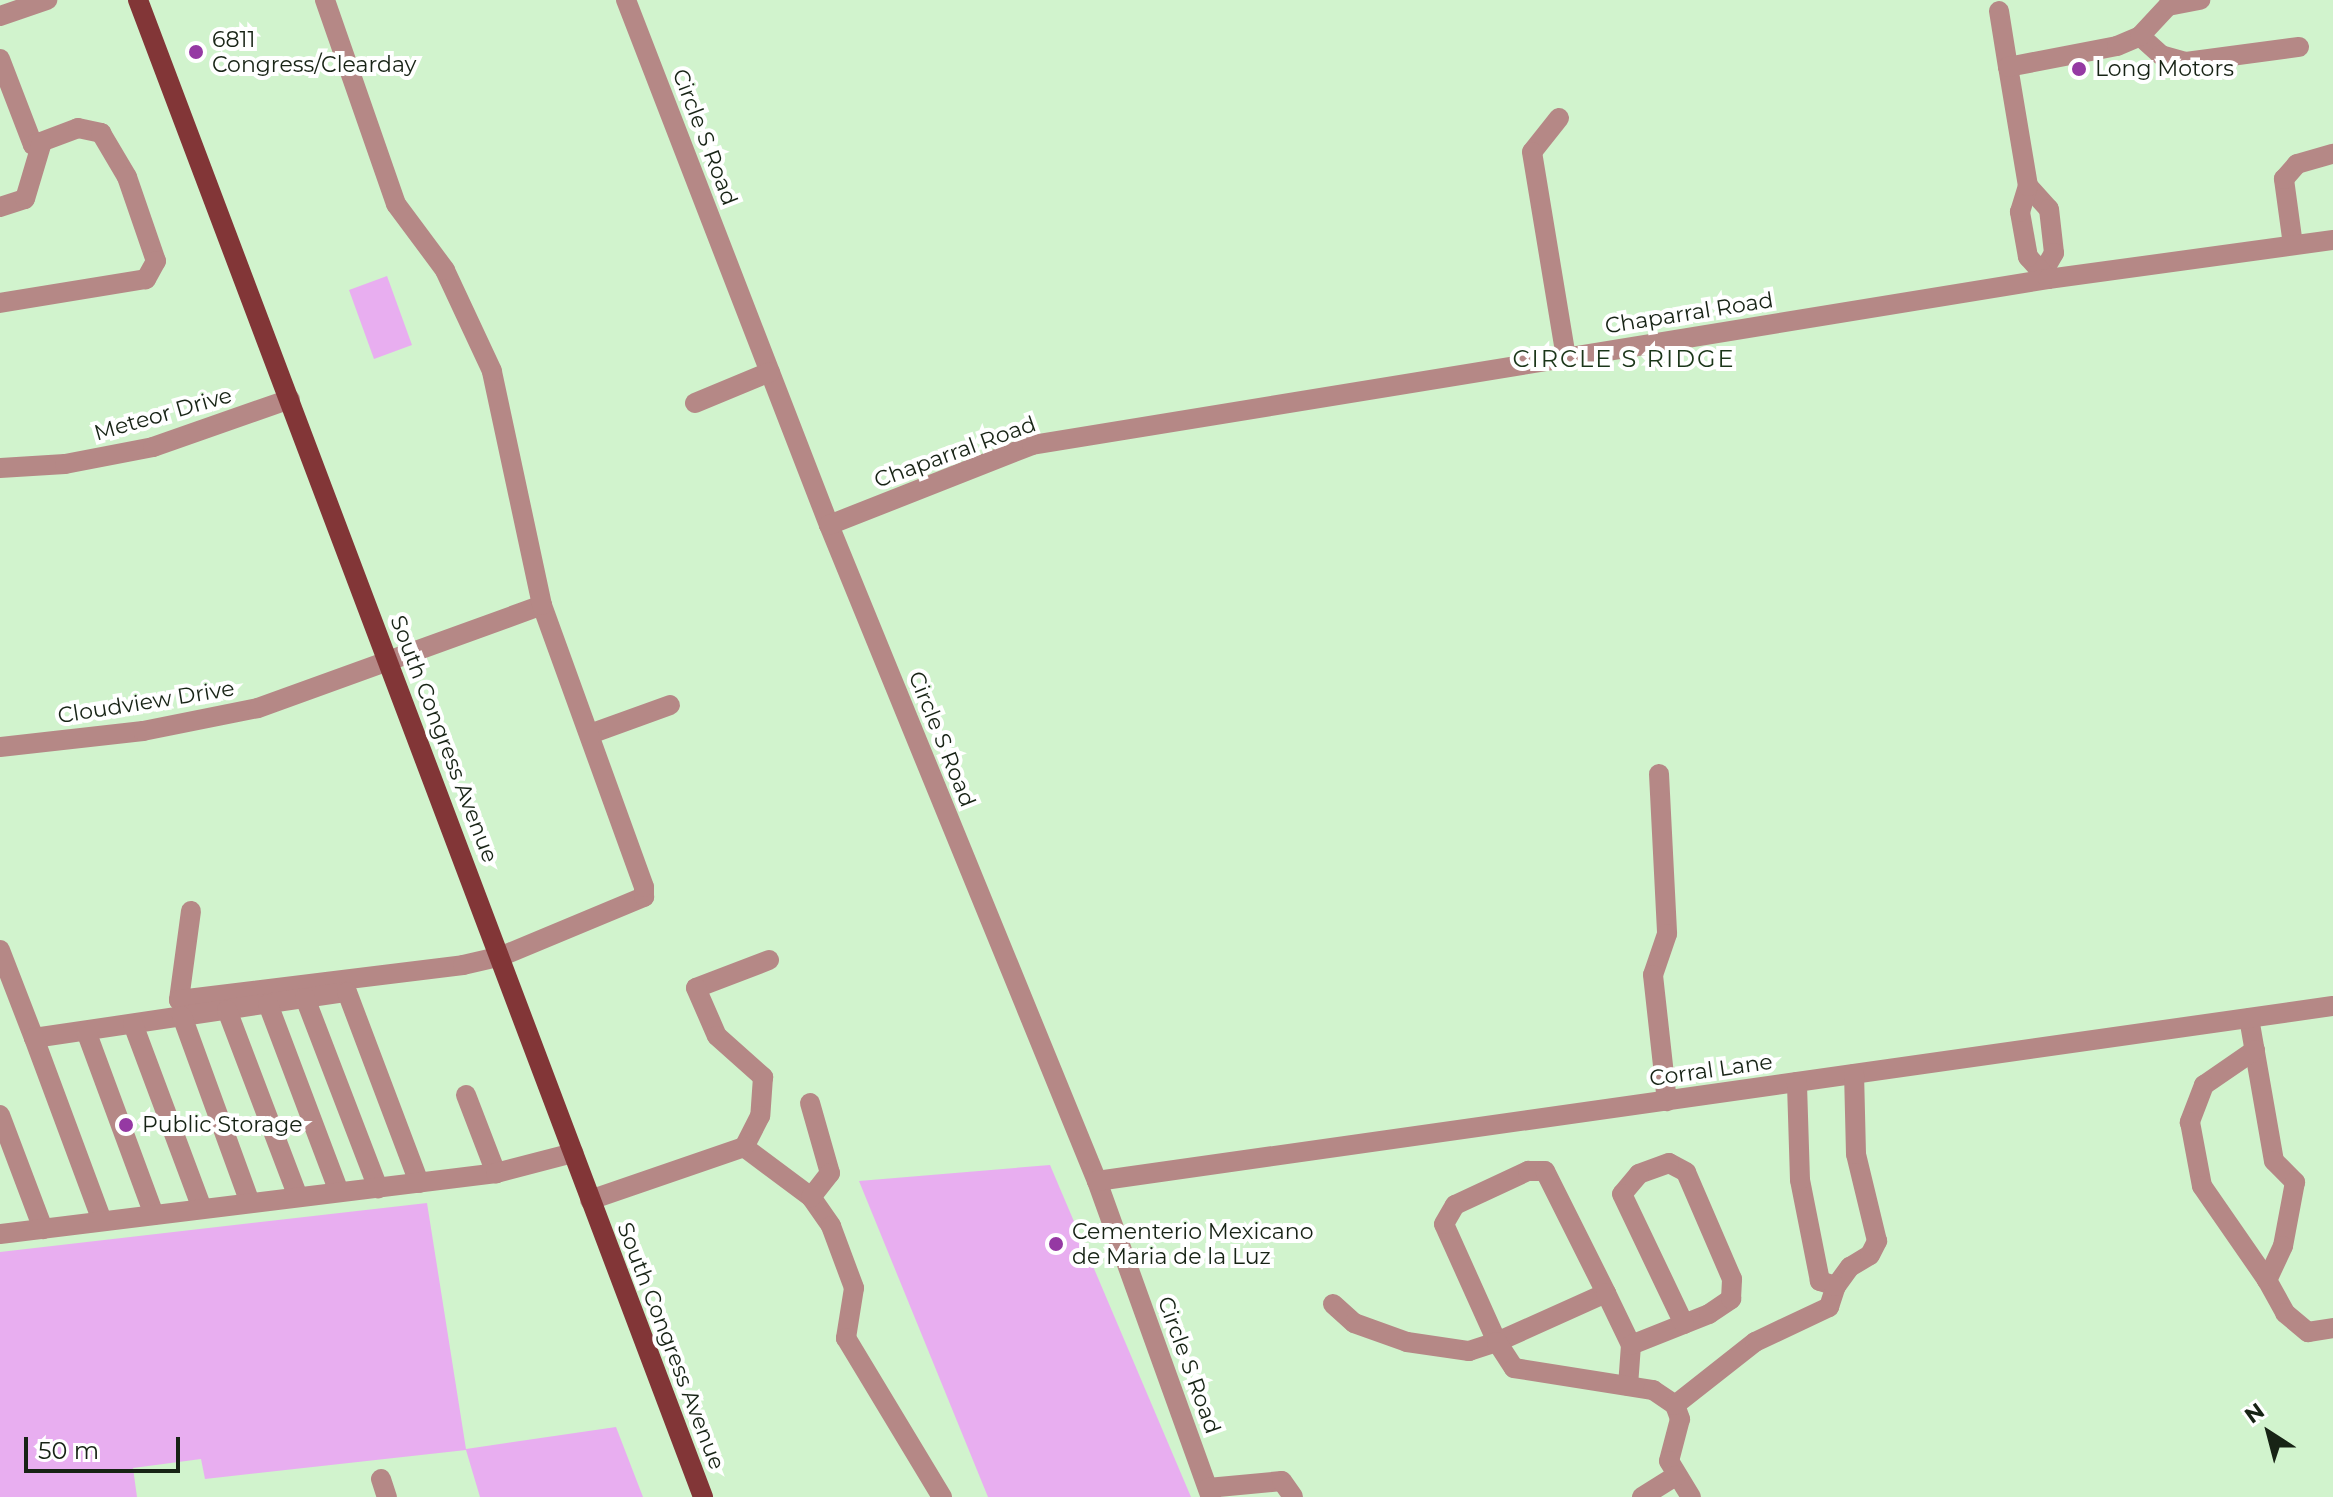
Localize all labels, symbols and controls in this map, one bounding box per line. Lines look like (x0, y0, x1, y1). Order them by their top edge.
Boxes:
place label: 6811 Congress/Clearday (212, 26, 416, 78)
marker: 6811 Congress/Clearday (187, 43, 205, 61)
place label: Long Motors (2095, 56, 2234, 82)
marker: Long Motors (2070, 60, 2088, 78)
street label: Circle S Road (667, 65, 743, 209)
street label: Chaparral Road (1603, 287, 1775, 339)
district label: CIRCLE S RIDGE (1512, 345, 1736, 373)
street label: Meteor Drive (91, 382, 235, 446)
street label: Chaparral Road (871, 411, 1039, 493)
street label: South Congress Avenue (385, 612, 503, 866)
street label: Circle S Road (903, 667, 981, 811)
street label: Cloudview Drive (56, 675, 236, 729)
street label: Corral Lane (1648, 1048, 1774, 1092)
place label: Public Storage (142, 1112, 303, 1138)
marker: Public Storage (117, 1116, 135, 1134)
place label: Cementerio Mexicano de Maria de la Luz (1072, 1218, 1313, 1270)
street label: South Congress Avenue (612, 1219, 730, 1473)
marker: Cementerio Mexicano de Maria de la Luz (1047, 1235, 1065, 1253)
street label: Circle S Road (1152, 1293, 1226, 1437)
north arrow (2229, 1393, 2309, 1473)
text: N (2239, 1397, 2270, 1429)
scale bar (28, 1421, 184, 1471)
text: 50 m (38, 1436, 99, 1465)

